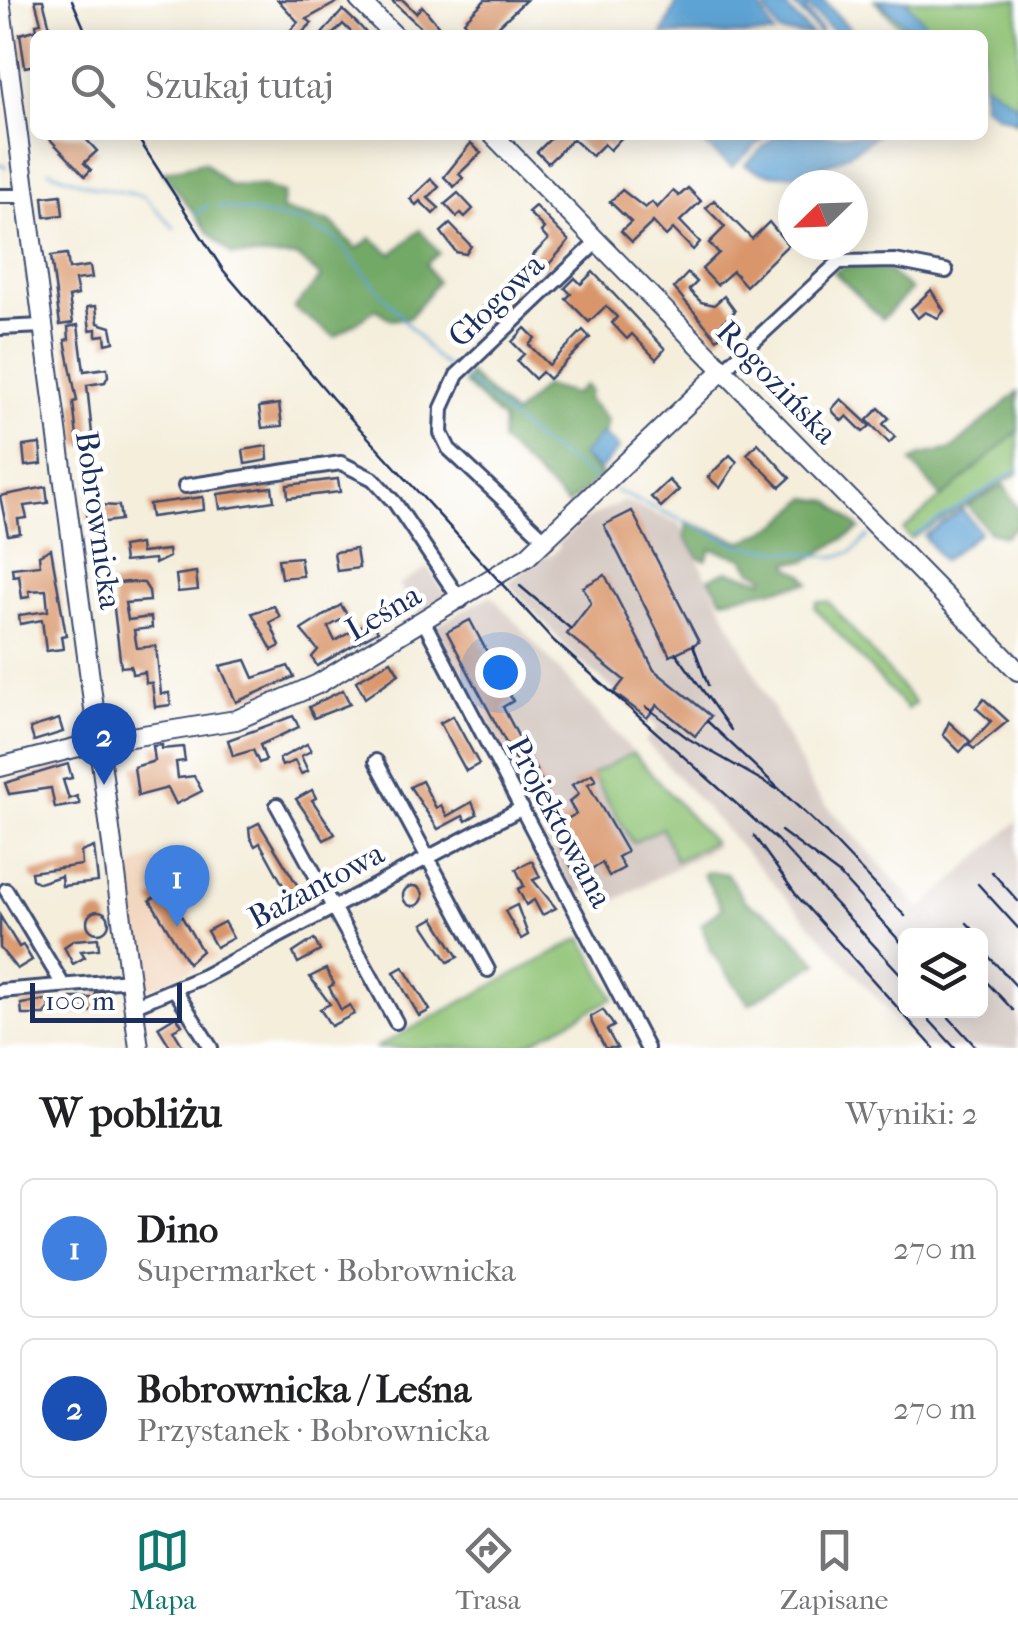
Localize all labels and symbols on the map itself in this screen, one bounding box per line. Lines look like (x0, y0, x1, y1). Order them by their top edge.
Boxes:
north arrow (778, 170, 868, 260)
street label: Głogowa (441, 245, 553, 355)
street label: Rogozińska (709, 313, 845, 453)
street label: Bobrownicka (68, 429, 129, 613)
street label: Leśna (339, 576, 428, 649)
your location (475, 647, 526, 698)
pin: 2 (72, 702, 136, 785)
street label: Projektowana (499, 731, 621, 915)
street label: Bażantowa (242, 834, 391, 937)
pin: 1 (144, 844, 210, 927)
scale bar (30, 978, 182, 1023)

